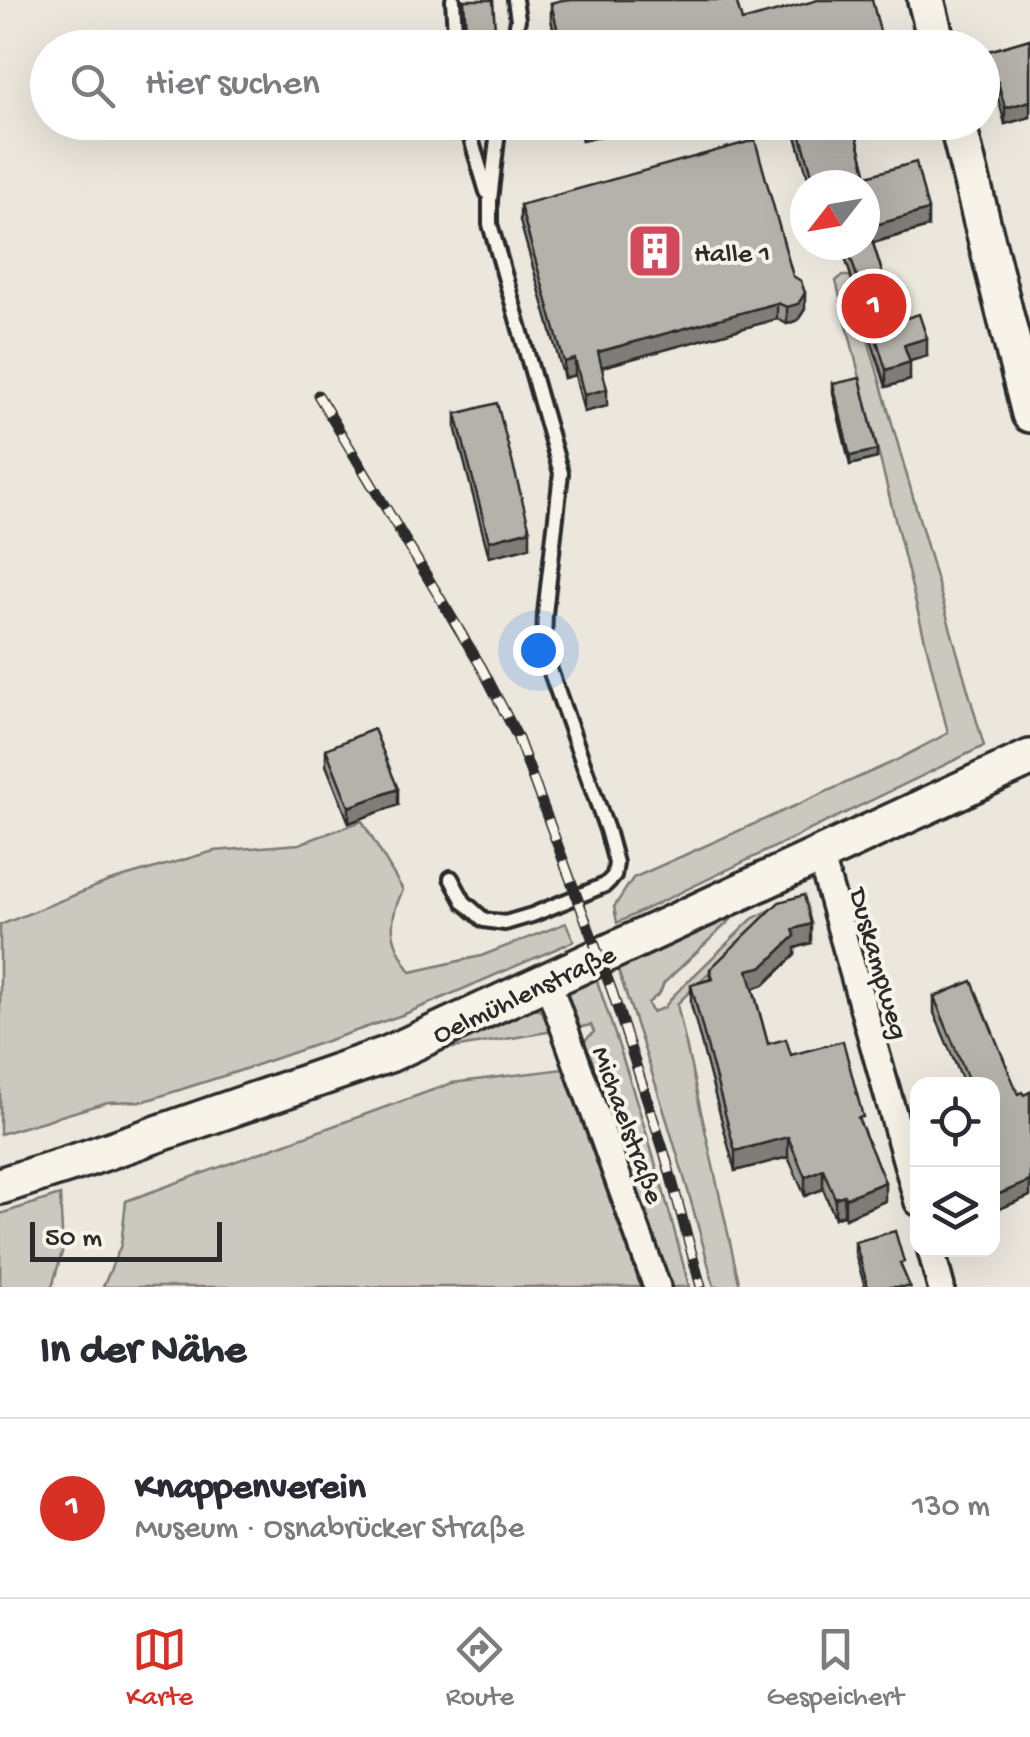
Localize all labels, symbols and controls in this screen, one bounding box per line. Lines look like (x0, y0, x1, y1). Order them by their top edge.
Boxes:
search box (30, 30, 1000, 140)
icon: search (65, 58, 120, 113)
text: Hier suchen (145, 63, 320, 107)
north arrow (790, 170, 880, 260)
building icon: Halle 1 (625, 221, 685, 281)
place label: Halle 1 (694, 239, 770, 272)
pin: 1 (842, 268, 906, 344)
your location (513, 625, 564, 676)
street label: Duskampweg (839, 883, 914, 1044)
street label: Oelmühlenstraße (428, 939, 622, 1053)
street label: Michaelstraße (582, 1042, 670, 1209)
map controls (910, 1077, 1000, 1257)
button: locate (910, 1077, 1000, 1167)
button: layers (910, 1167, 1000, 1257)
scale bar (30, 1217, 222, 1262)
text: 50 m (45, 1223, 102, 1256)
text: In der Nähe (40, 1328, 246, 1377)
text: Knappenverein (135, 1467, 366, 1511)
text: 1 (66, 1489, 79, 1527)
text: 130 m (912, 1489, 990, 1527)
text: Museum · Osnabrücker Straße (135, 1511, 524, 1549)
tab: Karte (126, 1622, 193, 1715)
tab: Route (446, 1622, 514, 1715)
tab: Gespeichert (767, 1622, 904, 1715)

